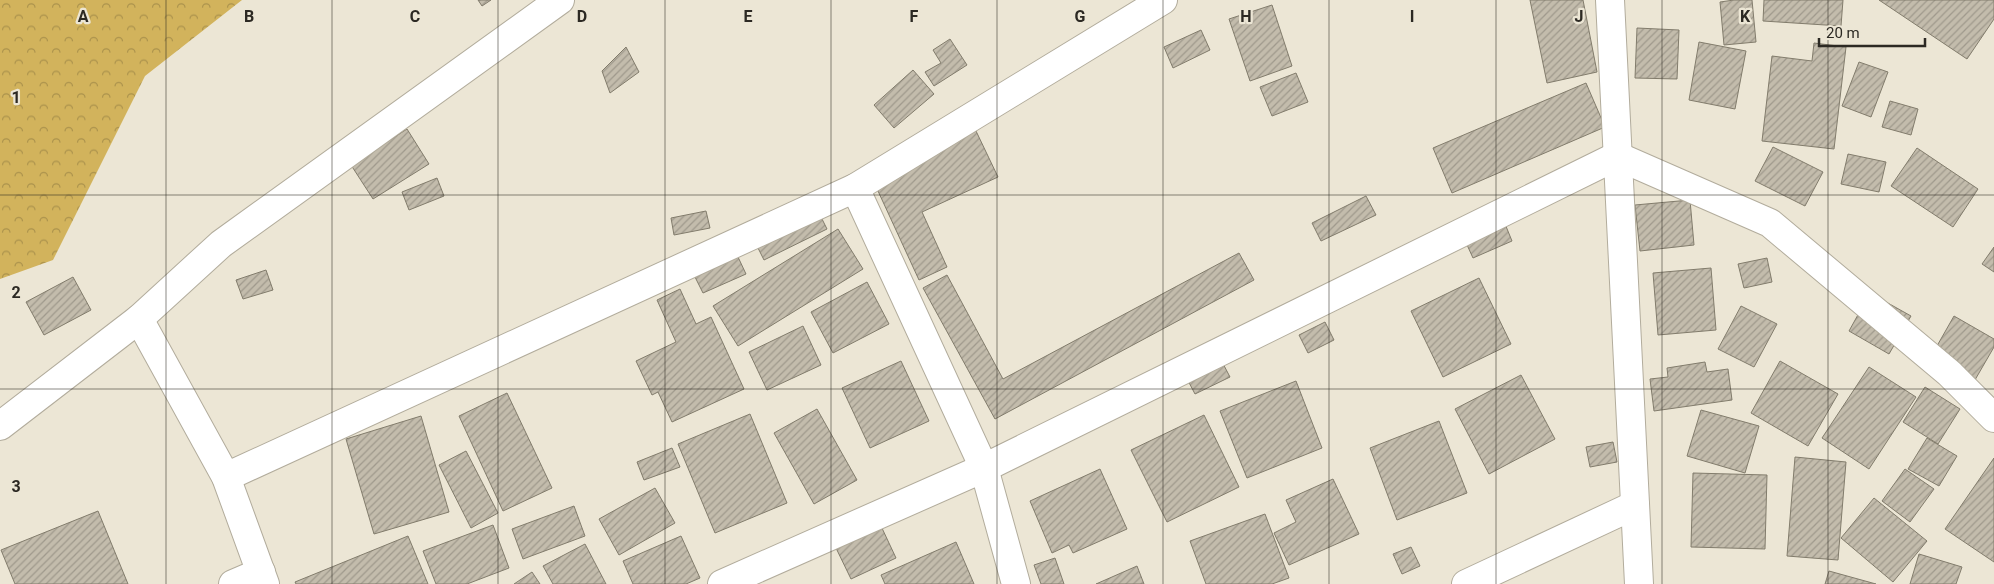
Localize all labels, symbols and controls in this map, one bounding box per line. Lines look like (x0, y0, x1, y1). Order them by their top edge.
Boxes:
text: A (78, 7, 89, 26)
text: B (244, 7, 254, 26)
text: C (410, 7, 420, 26)
text: D (577, 7, 587, 26)
text: E (744, 7, 753, 26)
text: F (910, 7, 919, 26)
text: G (1075, 7, 1086, 26)
text: H (1240, 7, 1252, 26)
text: I (1410, 7, 1414, 26)
text: J (1575, 7, 1583, 26)
text: K (1740, 7, 1751, 26)
scale bar (1819, 15, 1925, 47)
text: 20 m (1826, 24, 1860, 42)
text: 1 (11, 88, 21, 107)
text: 2 (11, 283, 21, 302)
text: 3 (11, 477, 21, 496)

